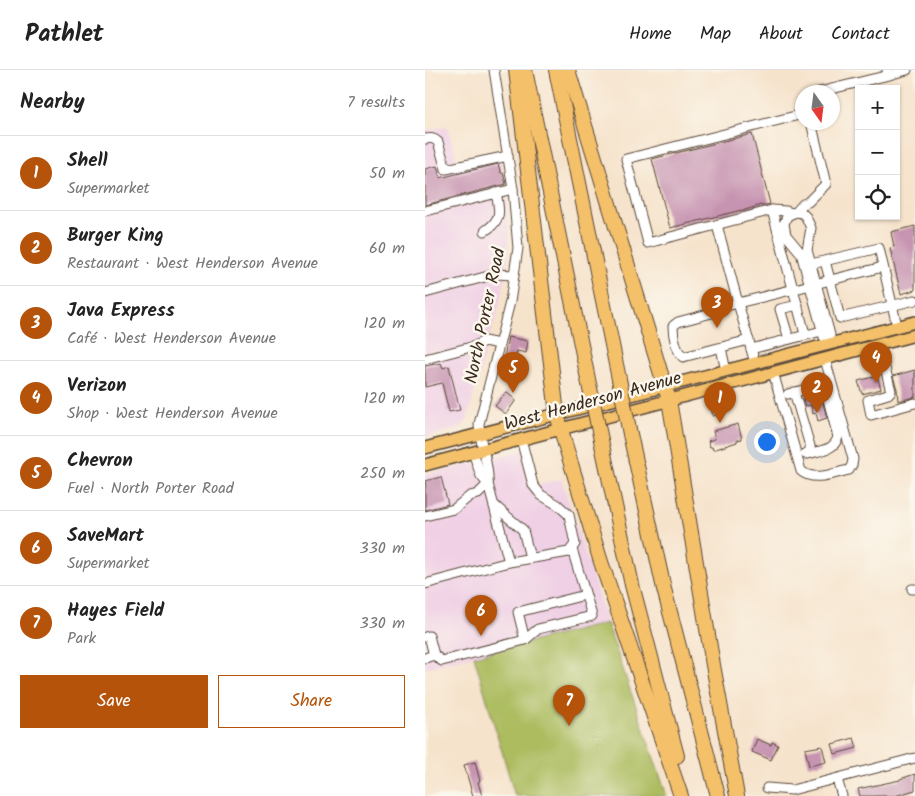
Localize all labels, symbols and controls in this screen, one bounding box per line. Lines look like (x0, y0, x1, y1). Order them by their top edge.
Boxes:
text: Pathlet (25, 15, 104, 54)
text: Home (629, 20, 672, 49)
text: Map (700, 20, 731, 49)
text: About (759, 20, 803, 49)
text: Contact (831, 20, 890, 49)
north arrow (795, 85, 840, 130)
map controls (855, 85, 900, 220)
button: + (855, 85, 900, 130)
text: Nearby (20, 86, 85, 119)
text: 7 results (347, 90, 405, 115)
button: − (855, 130, 900, 175)
text: Shell (67, 146, 108, 176)
text: 1 (34, 161, 38, 186)
text: 50 m (369, 161, 405, 186)
button: locate (855, 175, 900, 220)
text: Supermarket (67, 176, 150, 201)
text: Burger King (67, 221, 164, 251)
text: 2 (31, 236, 41, 261)
text: 60 m (369, 236, 405, 261)
street label: North Porter Road (457, 244, 515, 387)
text: Restaurant · West Henderson Avenue (67, 251, 318, 276)
pin: 3 (701, 287, 733, 328)
text: Java Express (67, 296, 175, 326)
text: 3 (32, 311, 40, 336)
text: 120 m (364, 311, 405, 336)
text: Café · West Henderson Avenue (67, 326, 276, 351)
pin: 4 (860, 342, 892, 383)
pin: 5 (497, 352, 529, 393)
street label: West Henderson Avenue (501, 364, 685, 440)
text: Verizon (67, 371, 127, 401)
pin: 2 (801, 372, 833, 413)
pin: 1 (704, 382, 736, 423)
text: 4 (32, 386, 40, 411)
text: 120 m (364, 386, 405, 411)
text: Shop · West Henderson Avenue (67, 401, 278, 426)
your location (754, 429, 780, 455)
text: Chevron (67, 446, 133, 476)
text: 5 (32, 461, 40, 486)
text: 250 m (360, 461, 405, 486)
text: Fuel · North Porter Road (67, 476, 234, 501)
text: SaveMart (67, 521, 144, 551)
text: 6 (32, 536, 40, 561)
text: 330 m (360, 536, 405, 561)
text: Supermarket (67, 551, 150, 576)
pin: 6 (465, 595, 497, 636)
text: Hayes Field (67, 596, 164, 626)
text: 7 (32, 611, 40, 636)
text: 330 m (360, 611, 405, 636)
text: Park (67, 626, 96, 651)
button: Save (20, 675, 208, 728)
button: Share (218, 675, 405, 728)
pin: 7 (553, 685, 585, 726)

